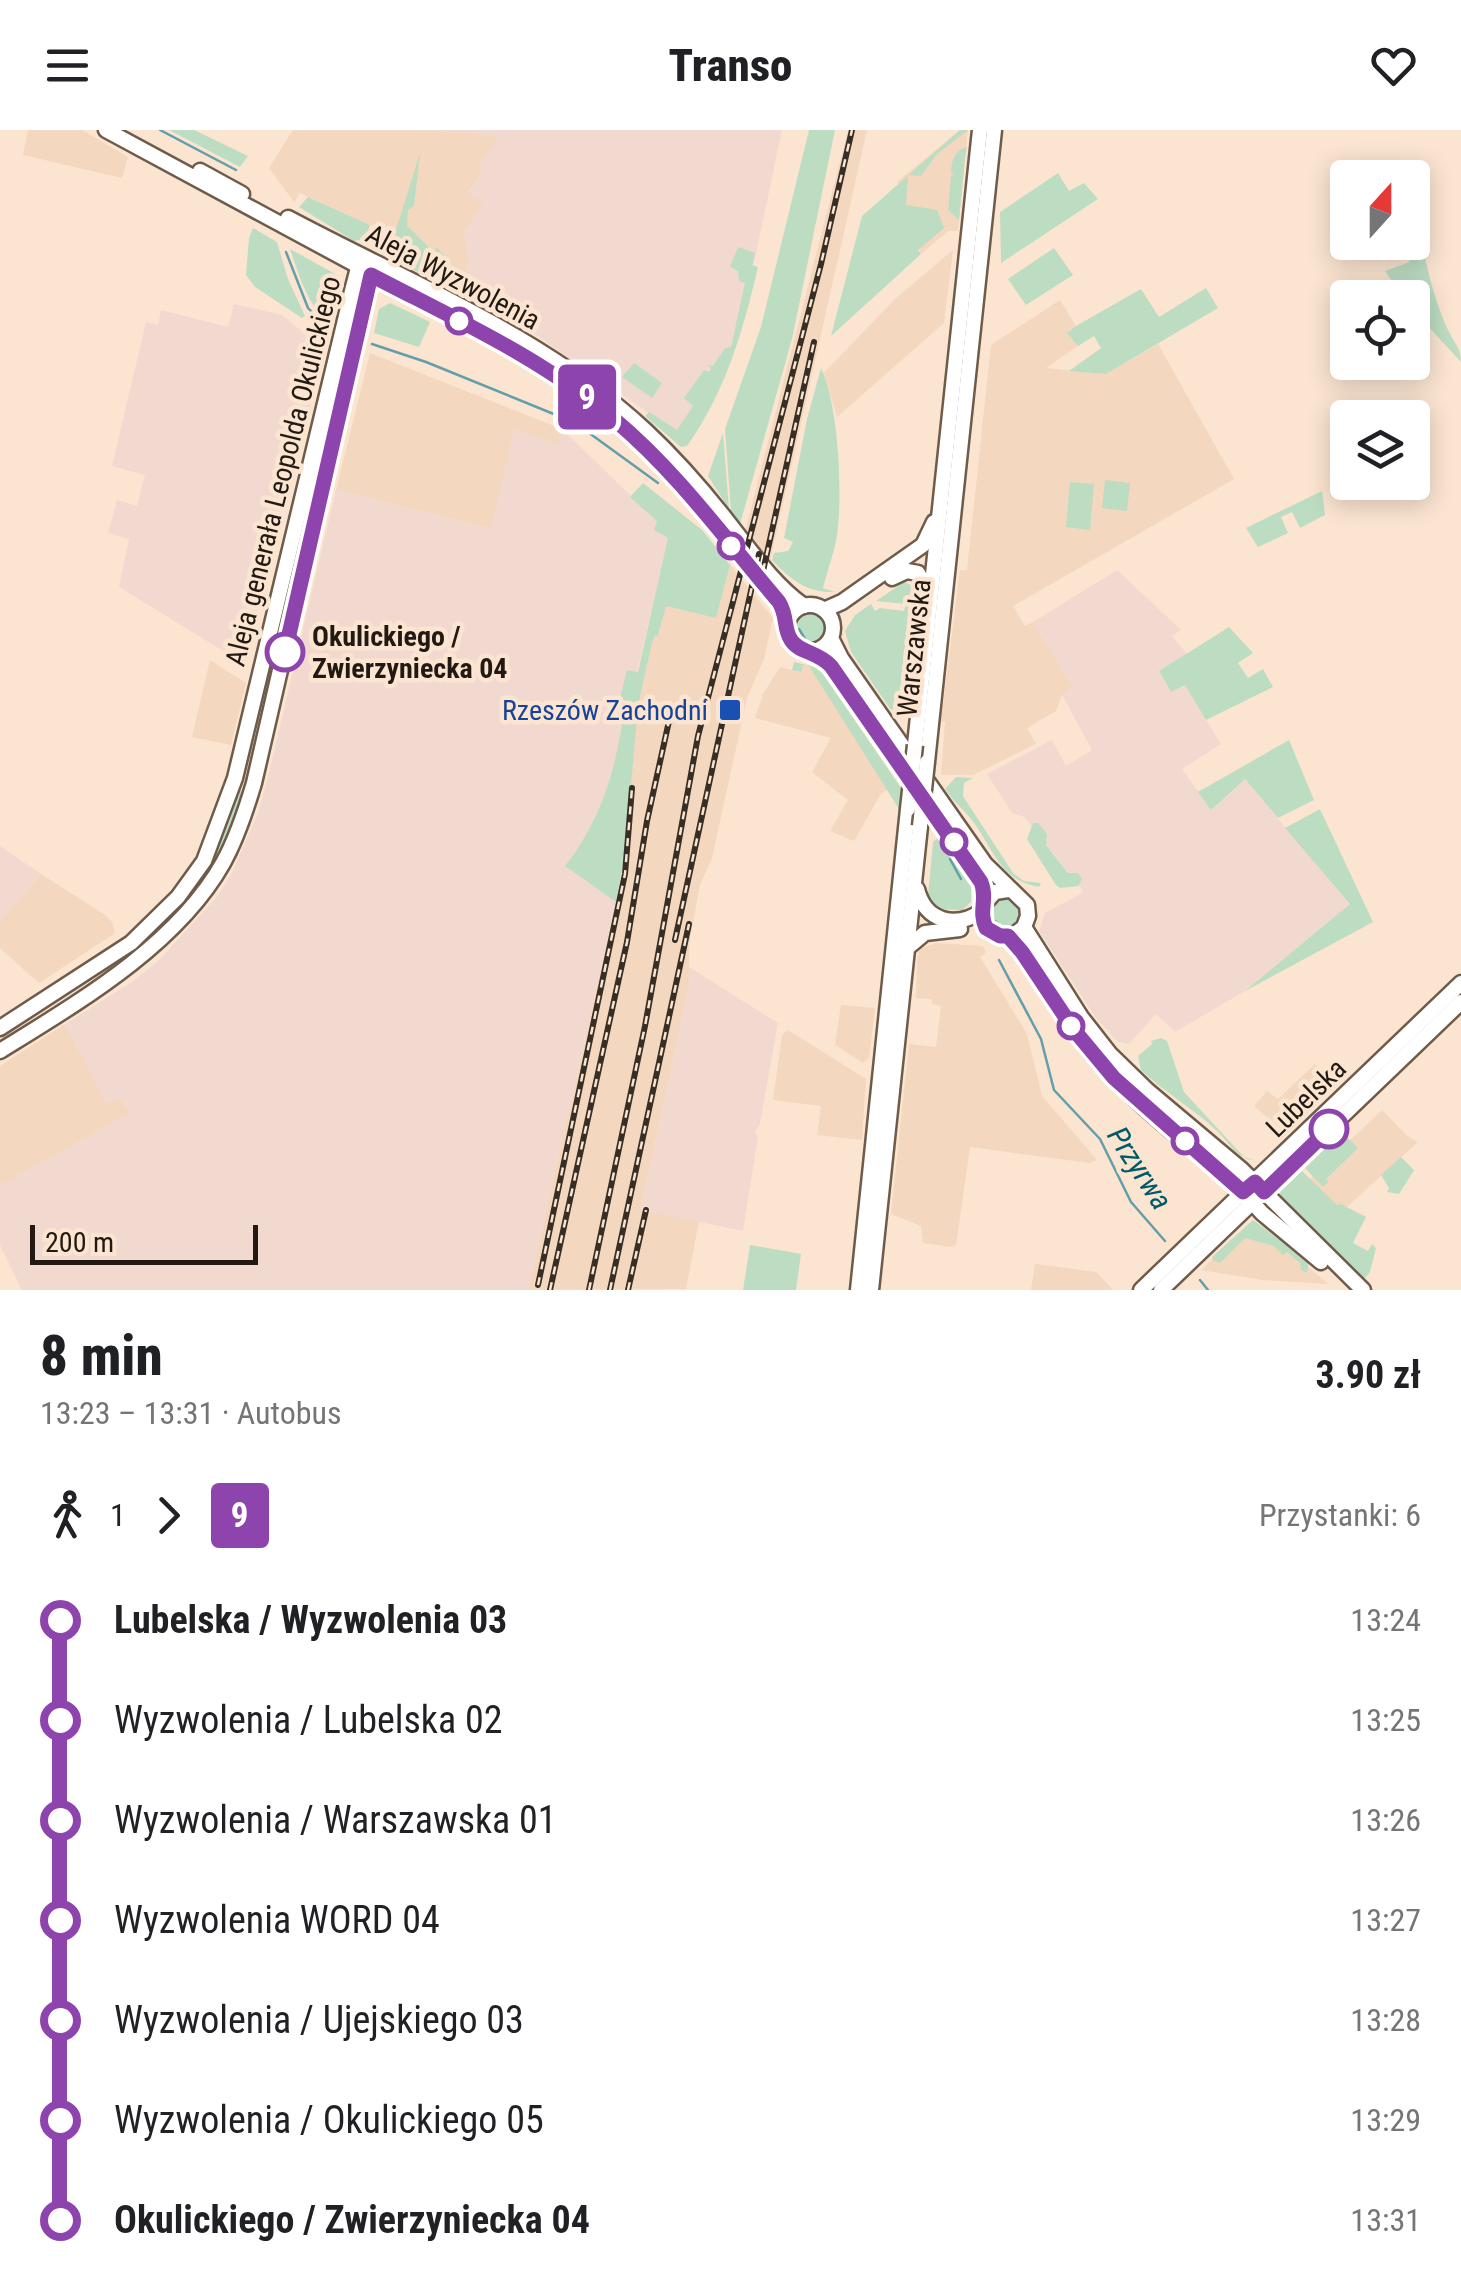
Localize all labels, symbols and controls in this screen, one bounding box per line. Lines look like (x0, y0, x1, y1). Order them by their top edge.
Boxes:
icon: menu (40, 38, 95, 93)
icon: heart (1366, 38, 1421, 93)
text: Transo (669, 39, 792, 92)
north arrow (1330, 160, 1430, 260)
map controls (1330, 160, 1430, 500)
street label: Aleja Wyzwolenia (360, 217, 546, 337)
street label: Aleja generała Leopolda Okulickiego (218, 272, 348, 670)
button: locate (1330, 280, 1430, 380)
unlabelled marker (446, 308, 472, 334)
line badge: 9 (554, 364, 620, 430)
text: 9 (578, 377, 596, 418)
button: layers (1330, 400, 1430, 500)
unlabelled marker (718, 533, 744, 559)
street label: Warszawska (890, 578, 938, 718)
place label: Okulickiego / Zwierzyniecka 04 (312, 620, 508, 685)
marker: Okulickiego / Zwierzyniecka 04 (266, 633, 304, 671)
place label: Rzeszów Zachodni (502, 694, 708, 727)
marker: Rzeszów Zachodni (717, 697, 743, 723)
unlabelled marker (941, 829, 967, 855)
unlabelled marker (1058, 1013, 1084, 1039)
street label: Lubelska (1259, 1052, 1353, 1144)
unlabelled marker (1310, 1110, 1348, 1148)
water label: Przyrwa (1100, 1120, 1180, 1216)
unlabelled marker (1172, 1128, 1198, 1154)
scale bar (30, 1220, 258, 1264)
text: 200 m (45, 1226, 114, 1259)
text: 8 min (40, 1324, 163, 1388)
text: 3.90 zł (1316, 1353, 1421, 1397)
text: 13:23 – 13:31 · Autobus (40, 1394, 342, 1432)
icon: walk (40, 1488, 95, 1543)
icon: forward (141, 1488, 196, 1543)
text: 9 (231, 1495, 249, 1536)
text: 1 (110, 1496, 126, 1534)
text: Przystanki: 6 (1259, 1496, 1421, 1534)
text: Lubelska / Wyzwolenia 03 (114, 1598, 507, 1642)
text: 13:24 (1350, 1601, 1421, 1639)
text: Wyzwolenia / Lubelska 02 (114, 1698, 502, 1742)
text: 13:25 (1350, 1701, 1421, 1739)
text: Wyzwolenia / Warszawska 01 (114, 1798, 557, 1842)
text: 13:26 (1350, 1801, 1421, 1839)
text: Wyzwolenia WORD 04 (114, 1898, 440, 1942)
text: 13:27 (1350, 1901, 1421, 1939)
text: Wyzwolenia / Ujejskiego 03 (114, 1998, 524, 2042)
text: 13:28 (1350, 2001, 1421, 2039)
text: Wyzwolenia / Okulickiego 05 (114, 2098, 544, 2142)
text: 13:29 (1350, 2101, 1421, 2139)
text: Okulickiego / Zwierzyniecka 04 (114, 2198, 590, 2242)
text: 13:31 (1350, 2201, 1421, 2239)

